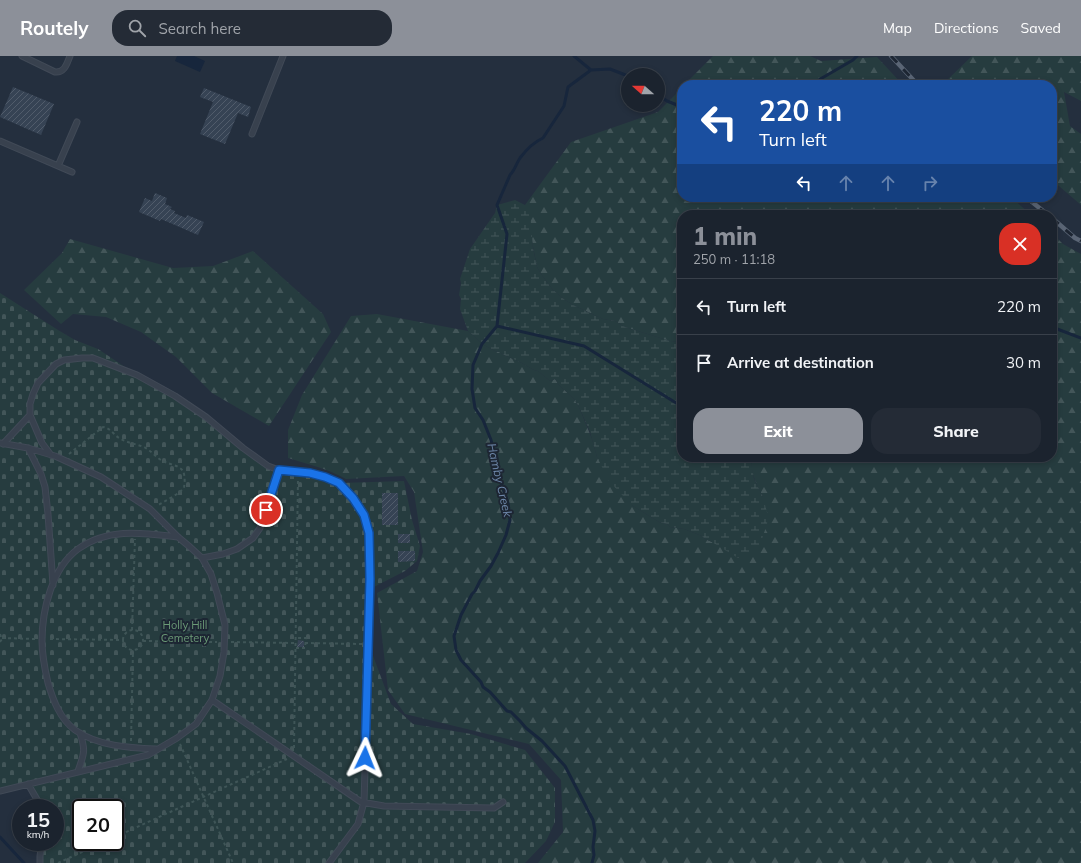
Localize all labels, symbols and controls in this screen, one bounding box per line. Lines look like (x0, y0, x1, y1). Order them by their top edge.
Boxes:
search box (112, 10, 392, 46)
text: Routely (20, 16, 88, 40)
icon: search (126, 17, 148, 39)
text: Search here (158, 19, 241, 38)
text: Map (883, 19, 912, 37)
text: Directions (934, 19, 999, 37)
text: Saved (1021, 19, 1061, 37)
north arrow (621, 68, 665, 112)
map controls (621, 68, 665, 112)
text: 220 m (759, 93, 842, 128)
icon: left (693, 96, 745, 148)
text: Turn left (759, 128, 827, 151)
icon: left (793, 172, 815, 194)
icon: ahead (835, 172, 857, 194)
icon: ahead (877, 172, 899, 194)
icon: right (919, 172, 941, 194)
text: 1 min (693, 221, 757, 251)
button: close (999, 223, 1041, 265)
text: 250 m · 11:18 (693, 251, 775, 267)
icon: left (693, 296, 715, 318)
text: Turn left (727, 297, 786, 316)
text: 220 m (997, 297, 1041, 316)
icon: arrive (693, 352, 715, 374)
text: Arrive at destination (727, 353, 874, 372)
text: 30 m (1006, 353, 1041, 372)
button: Exit (693, 408, 863, 454)
button: Share (871, 408, 1041, 454)
water label: Hamby Creek (484, 442, 516, 519)
pin (249, 493, 283, 527)
icon: arrive (255, 499, 277, 521)
park label: Holly Hill Cemetery (161, 618, 210, 645)
position arrow (344, 737, 386, 779)
speed limit sign: 20 (72, 799, 124, 851)
text: 15 (26, 807, 50, 832)
text: km/h (27, 828, 49, 841)

